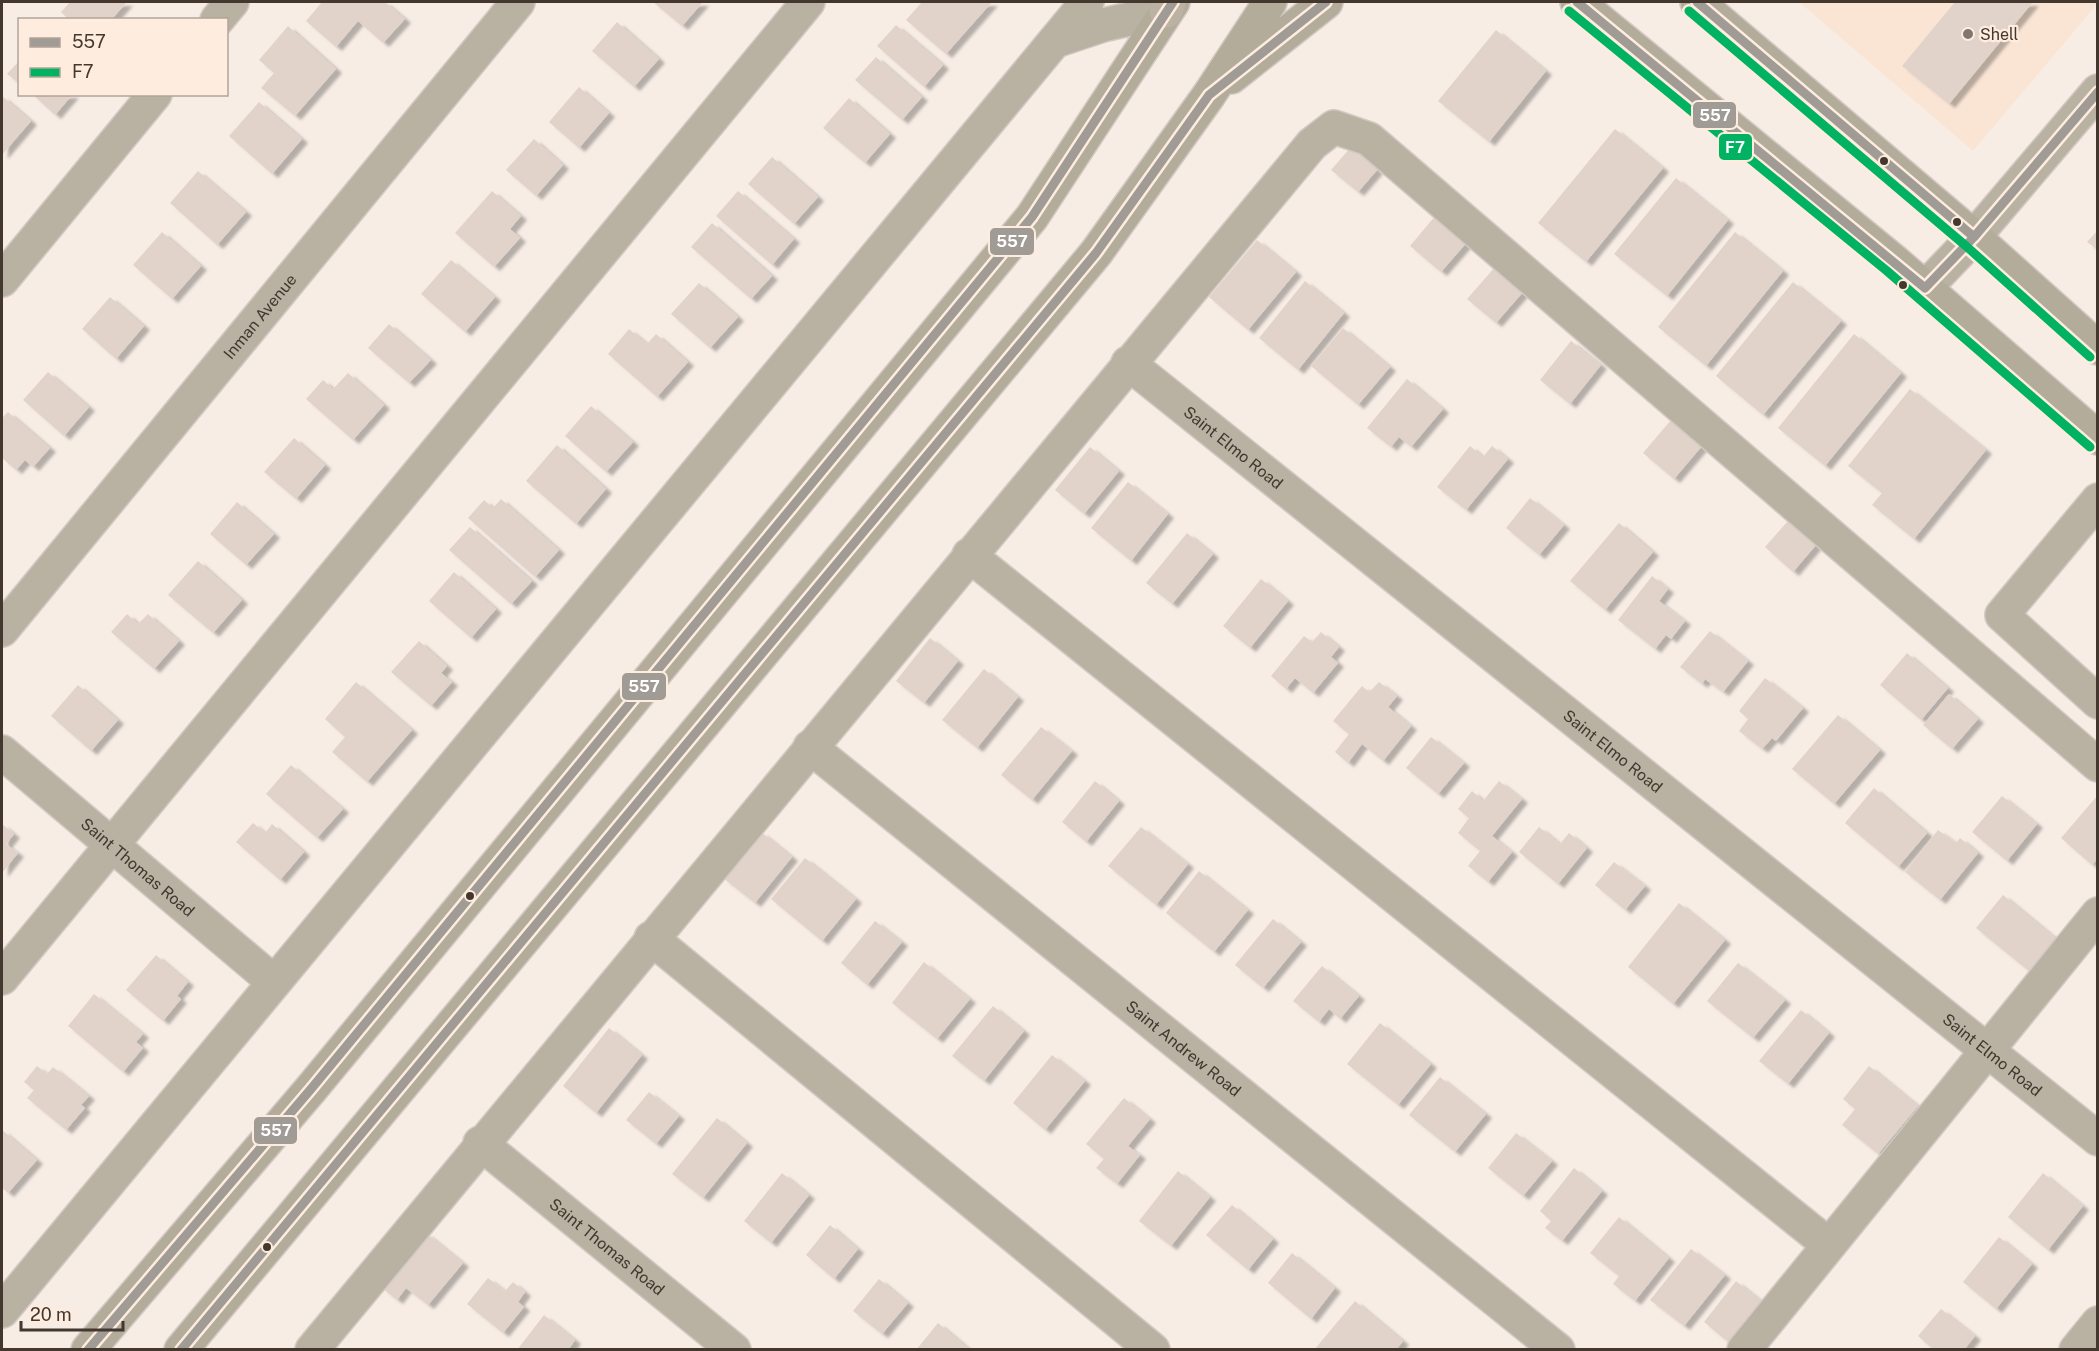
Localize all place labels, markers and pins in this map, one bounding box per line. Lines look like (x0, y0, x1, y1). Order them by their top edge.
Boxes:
place label: Shell (1980, 25, 2019, 44)
marker: Shell (1961, 27, 1975, 41)
unlabelled marker (1878, 155, 1890, 167)
unlabelled marker (1951, 216, 1963, 228)
unlabelled marker (1897, 279, 1909, 291)
unlabelled marker (464, 890, 476, 902)
unlabelled marker (261, 1241, 273, 1253)

